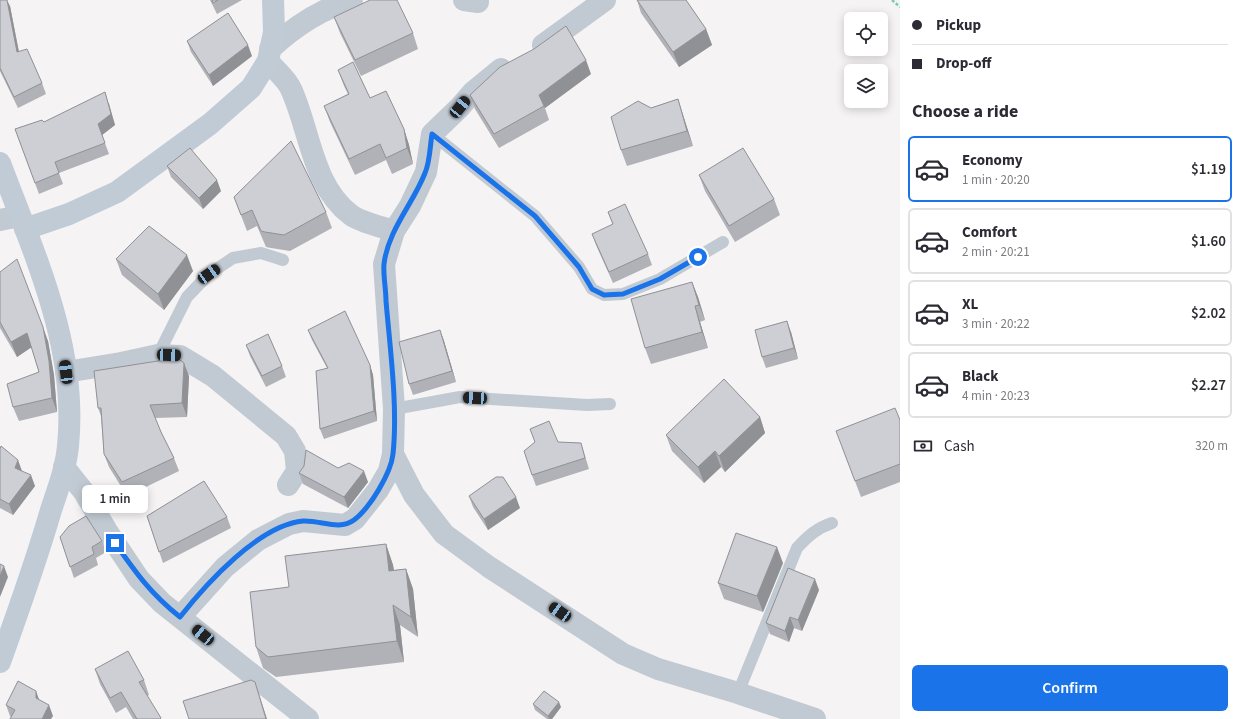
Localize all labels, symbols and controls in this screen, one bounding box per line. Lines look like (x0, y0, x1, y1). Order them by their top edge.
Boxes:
map controls (844, 12, 888, 108)
button: locate (844, 12, 888, 56)
text: Pickup (936, 15, 981, 36)
text: Drop-off (936, 53, 991, 74)
button: layers (844, 64, 888, 108)
car (448, 94, 472, 120)
text: Choose a ride (912, 99, 1018, 124)
text: Economy (962, 150, 1023, 171)
icon: car (914, 151, 950, 187)
text: $1.19 (1191, 159, 1226, 180)
text: 1 min · 20:20 (962, 171, 1030, 189)
text: Comfort (962, 222, 1017, 243)
icon: car (914, 223, 950, 259)
text: $1.60 (1191, 231, 1226, 252)
text: 2 min · 20:21 (962, 243, 1030, 261)
route start (689, 248, 707, 266)
car (196, 262, 222, 286)
text: XL (962, 294, 978, 315)
icon: car (914, 295, 950, 331)
text: $2.02 (1191, 303, 1226, 324)
text: 3 min · 20:22 (962, 315, 1030, 333)
car (157, 349, 181, 361)
car (59, 359, 73, 385)
text: Black (962, 366, 999, 387)
icon: car (914, 367, 950, 403)
text: $2.27 (1191, 375, 1226, 396)
text: 4 min · 20:23 (962, 387, 1030, 405)
car (463, 391, 487, 405)
icon: cash (912, 435, 934, 457)
text: Cash (944, 436, 975, 457)
text: 320 m (1195, 437, 1228, 455)
callout: 1 min (82, 485, 148, 513)
text: 1 min (100, 490, 130, 508)
route end (106, 534, 124, 552)
car (547, 600, 573, 624)
car (190, 623, 216, 647)
button: Confirm (912, 665, 1228, 711)

